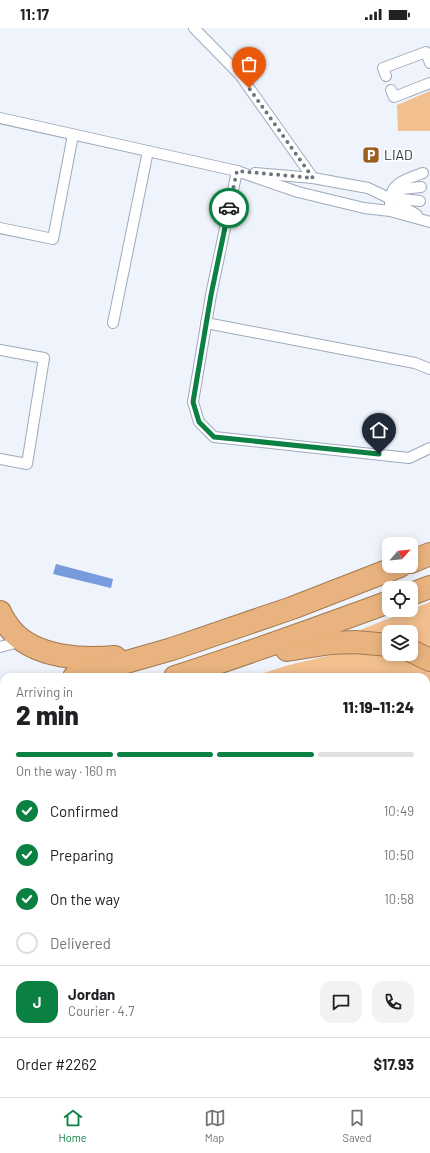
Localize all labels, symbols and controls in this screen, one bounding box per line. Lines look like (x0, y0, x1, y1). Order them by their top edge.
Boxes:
text: 11:17 (20, 5, 49, 23)
pin (232, 47, 266, 88)
icon: bag (238, 53, 260, 75)
parking icon: LIAD (361, 145, 381, 165)
place label: LIAD (384, 146, 413, 163)
courier (209, 188, 249, 228)
icon: car (218, 197, 240, 219)
pin (362, 413, 396, 454)
icon: home (368, 419, 390, 441)
north arrow (382, 537, 418, 573)
map controls (382, 537, 418, 661)
button: locate (382, 581, 418, 617)
button: layers (382, 625, 418, 661)
text: Arriving in (16, 684, 73, 700)
text: 11:19–11:24 (343, 698, 414, 716)
text: 2 min (16, 699, 79, 730)
text: On the way · 160 m (16, 763, 117, 779)
icon: check (16, 800, 38, 822)
text: Confirmed (50, 802, 118, 820)
text: 10:49 (384, 803, 414, 819)
icon: check (16, 844, 38, 866)
text: Preparing (50, 846, 114, 864)
text: 10:50 (384, 847, 414, 863)
icon: check (16, 888, 38, 910)
text: On the way (50, 890, 120, 908)
text: 10:58 (384, 891, 414, 907)
text: Delivered (50, 934, 111, 952)
button: chat (320, 981, 362, 1023)
button: phone (372, 981, 414, 1023)
text: Jordan (68, 985, 115, 1003)
text: J (33, 993, 41, 1011)
text: Courier · 4.7 (68, 1003, 135, 1019)
text: Order #2262 (16, 1055, 97, 1073)
text: $17.93 (374, 1055, 414, 1073)
tab: Home (59, 1107, 87, 1144)
tab: Map (204, 1107, 226, 1144)
tab: Saved (343, 1107, 371, 1144)

